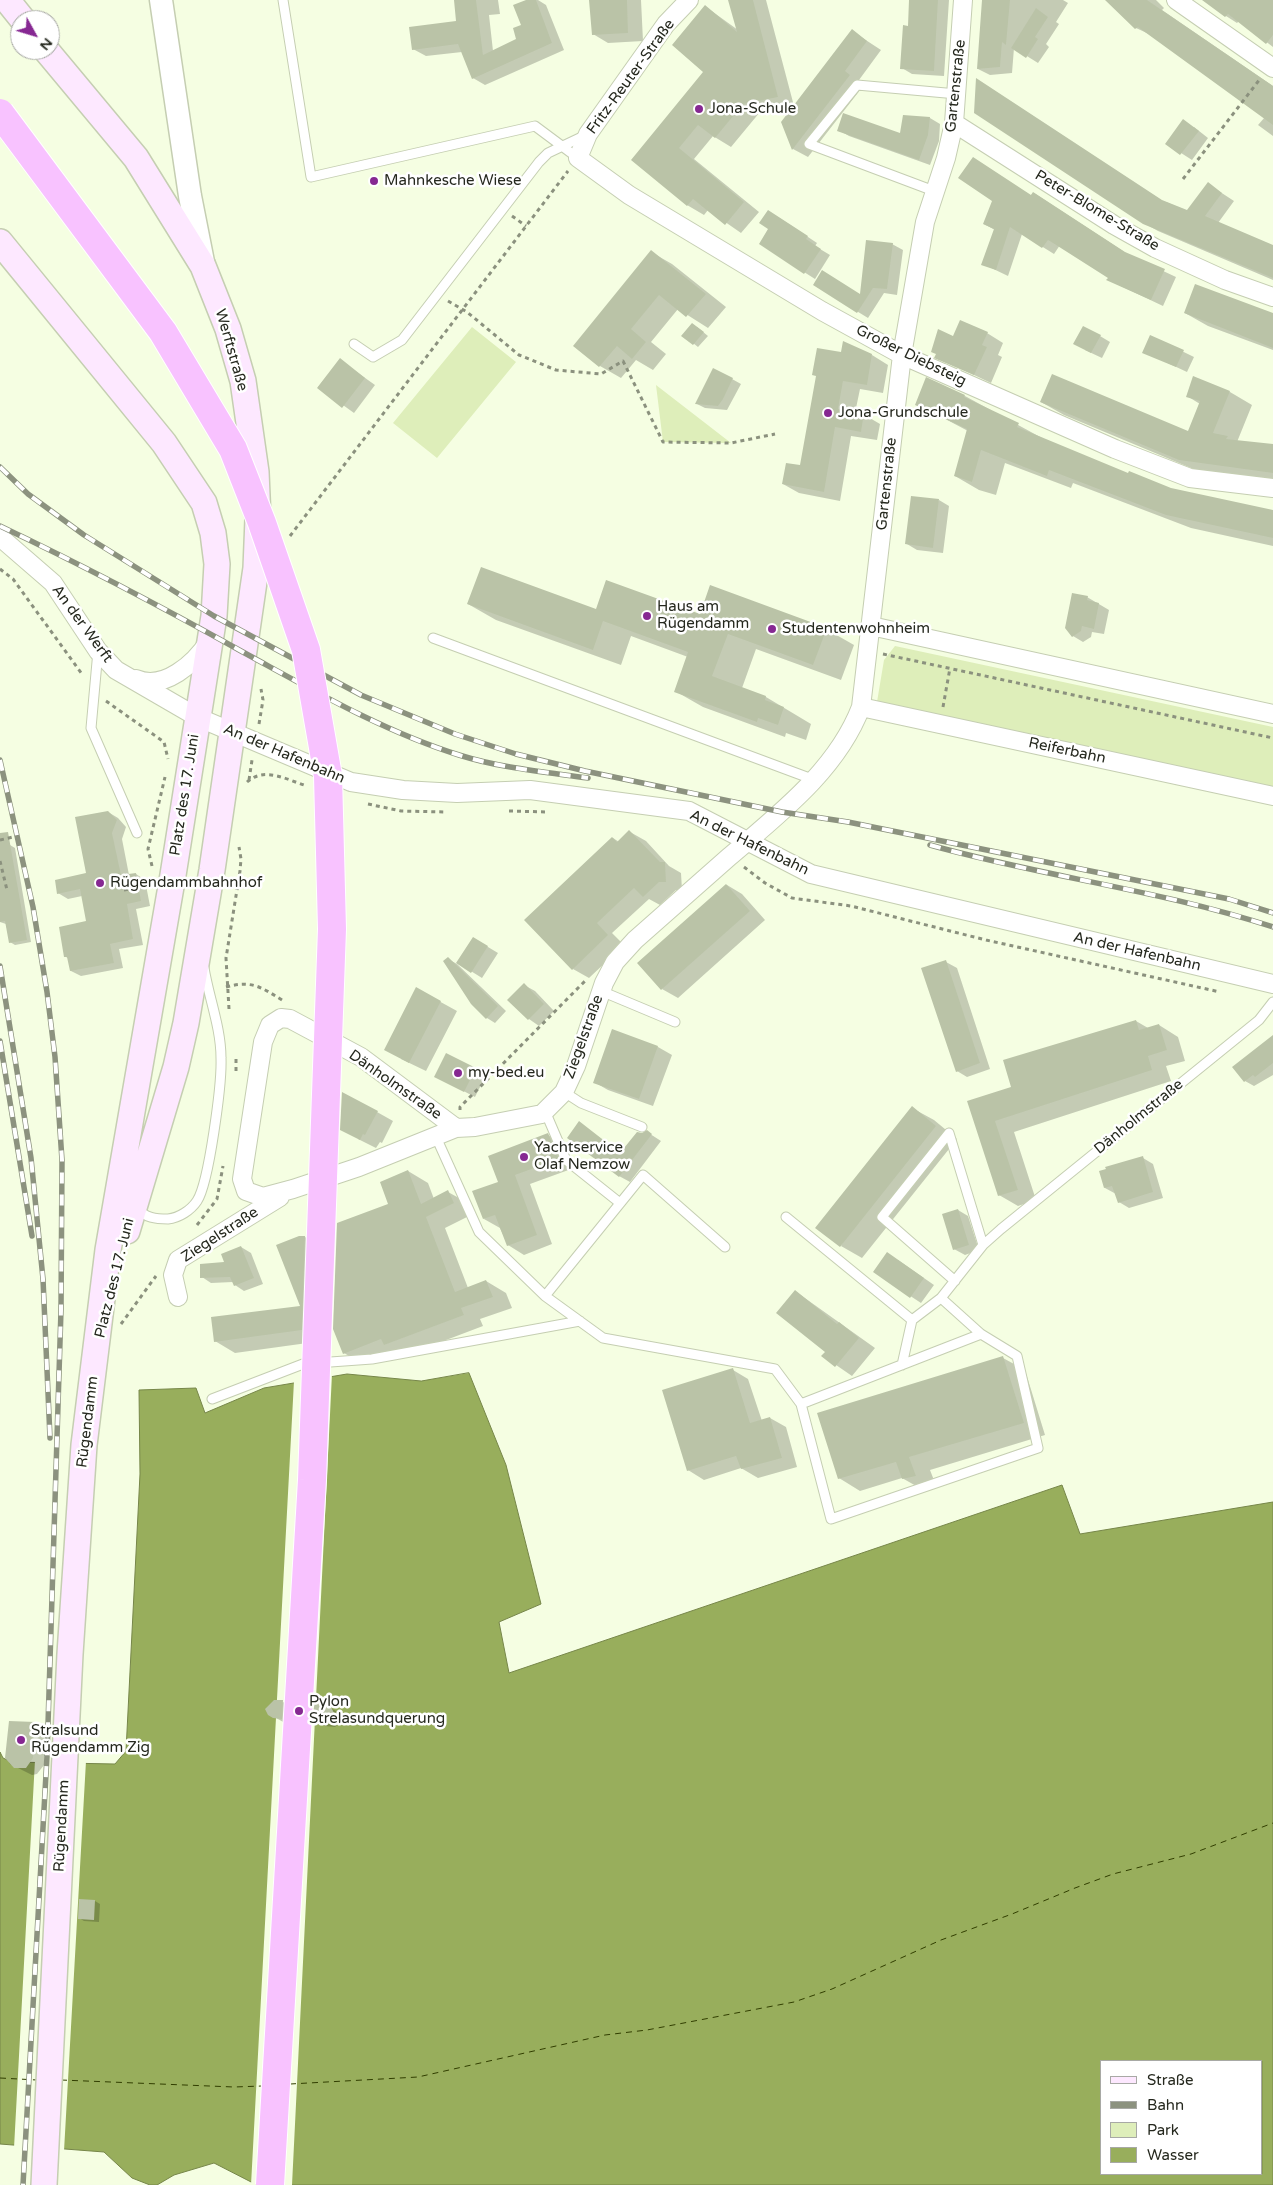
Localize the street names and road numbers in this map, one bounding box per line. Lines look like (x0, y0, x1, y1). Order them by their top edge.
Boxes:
street label: Fritz-Reuter-Straße (583, 16, 679, 138)
street label: Gartenstraße (942, 39, 970, 133)
street label: Peter-Blome-Straße (1032, 167, 1162, 255)
street label: Werftstraße (211, 307, 251, 393)
street label: Großer Diebsteig (853, 321, 969, 391)
street label: Gartenstraße (873, 437, 901, 531)
street label: An der Werft (48, 582, 116, 666)
street label: An der Hafenbahn (220, 720, 348, 788)
street label: Platz des 17. Juni (166, 733, 204, 857)
street label: Reiferbahn (1027, 734, 1107, 768)
street label: An der Hafenbahn (686, 806, 812, 880)
street label: An der Hafenbahn (1071, 929, 1203, 975)
street label: Ziegelstraße (560, 993, 608, 1081)
street label: Dänholmstraße (345, 1046, 445, 1124)
street label: Dänholmstraße (1091, 1076, 1187, 1158)
street label: Ziegelstraße (178, 1203, 262, 1267)
street label: Platz des 17. Juni (91, 1216, 139, 1340)
street label: Rügendamm (73, 1375, 103, 1469)
street label: Rügendamm (51, 1779, 73, 1873)

